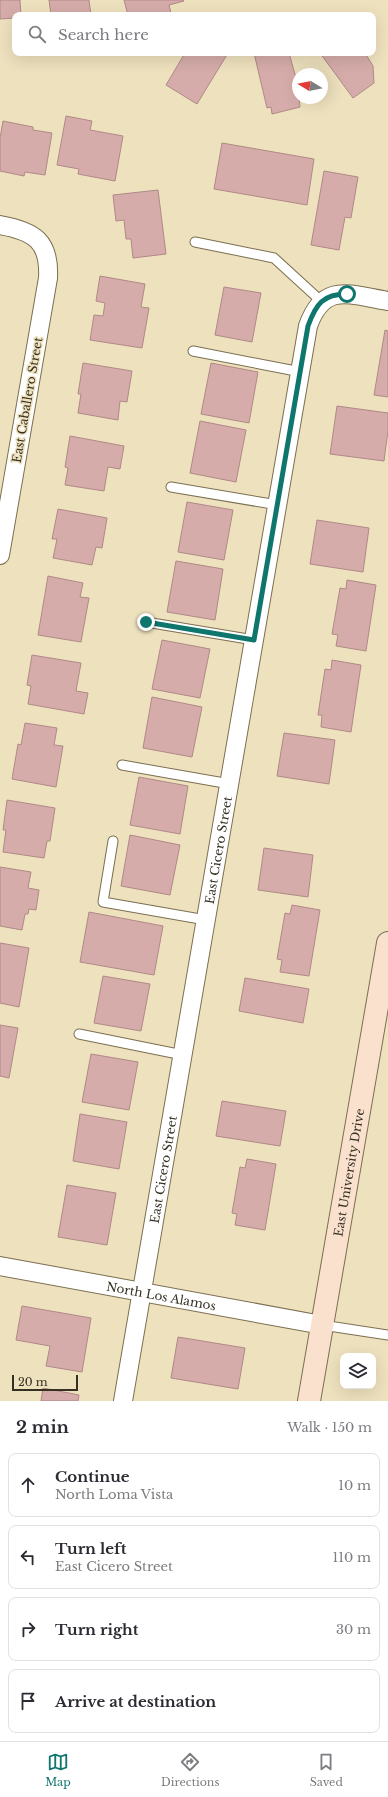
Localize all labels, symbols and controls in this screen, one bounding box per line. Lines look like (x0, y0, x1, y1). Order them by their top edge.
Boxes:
search box (12, 12, 376, 56)
icon: search (26, 23, 48, 45)
text: Search here (58, 25, 149, 44)
north arrow (292, 68, 328, 104)
route start (338, 285, 356, 303)
street label: East Caballero Street (9, 336, 46, 464)
route end (137, 613, 155, 631)
street label: East Cicero Street (201, 795, 235, 905)
street label: East University Drive (330, 1107, 367, 1238)
street label: East Cicero Street (146, 1114, 180, 1224)
street label: North Los Alamos (105, 1278, 217, 1313)
map controls (340, 1353, 376, 1389)
button: layers (340, 1353, 376, 1389)
scale bar (12, 1373, 78, 1392)
text: 20 m (18, 1375, 48, 1389)
text: 2 min (16, 1417, 69, 1438)
text: Walk · 150 m (287, 1419, 372, 1436)
text: Continue (55, 1467, 130, 1486)
icon: ahead (17, 1474, 39, 1496)
text: 10 m (338, 1477, 371, 1494)
text: North Loma Vista (55, 1486, 173, 1503)
text: Turn left (55, 1539, 126, 1558)
icon: left (17, 1546, 39, 1568)
text: 110 m (332, 1549, 371, 1566)
text: East Cicero Street (55, 1558, 173, 1575)
icon: right (17, 1618, 39, 1640)
text: Turn right (55, 1620, 138, 1639)
text: 30 m (336, 1621, 371, 1638)
icon: arrive (17, 1690, 39, 1712)
text: Arrive at destination (55, 1692, 216, 1711)
tab: Map (45, 1751, 71, 1789)
tab: Directions (161, 1751, 219, 1789)
tab: Saved (310, 1751, 343, 1789)

